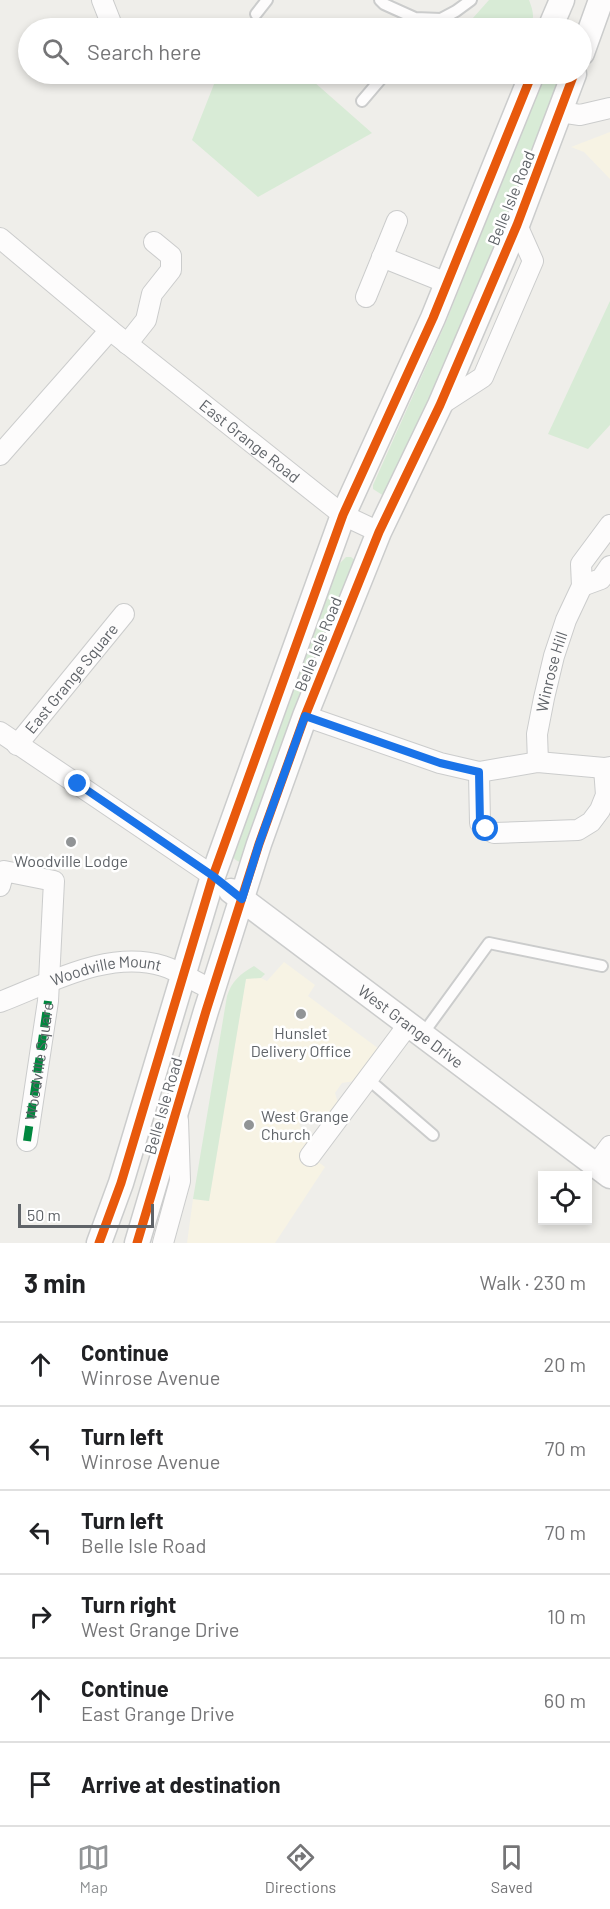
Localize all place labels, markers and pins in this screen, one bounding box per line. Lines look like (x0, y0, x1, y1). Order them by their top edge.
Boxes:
marker: Woodville Lodge (64, 835, 78, 849)
place label: Woodville Lodge (14, 851, 128, 870)
marker: Hunslet Delivery Office (294, 1007, 308, 1021)
place label: Hunslet Delivery Office (251, 1023, 351, 1060)
place label: West Grange Church (261, 1106, 349, 1143)
marker: West Grange Church (242, 1118, 256, 1132)

